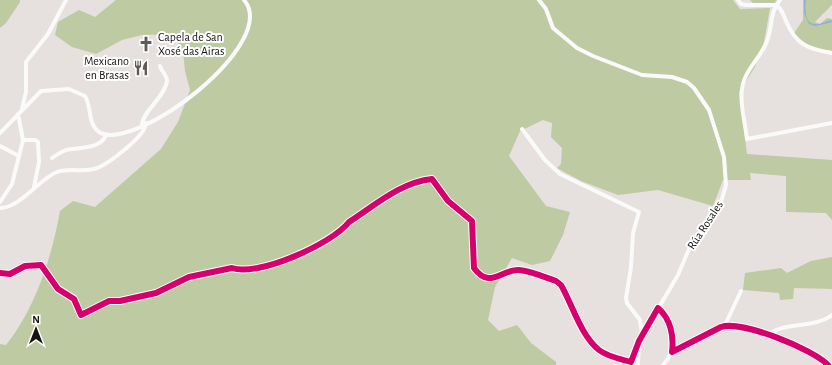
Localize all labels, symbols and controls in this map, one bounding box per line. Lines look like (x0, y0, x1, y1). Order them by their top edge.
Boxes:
place label: Capela de San Xosé das Airas (158, 31, 224, 57)
church icon: Capela de San Xosé das Airas (137, 35, 155, 53)
place label: Mexicano en Brasas (84, 55, 129, 81)
restaurant icon: Mexicano en Brasas (132, 59, 150, 77)
street label: Rúa Rosales (685, 199, 725, 251)
north arrow (16, 309, 56, 349)
text: N (32, 314, 40, 325)

